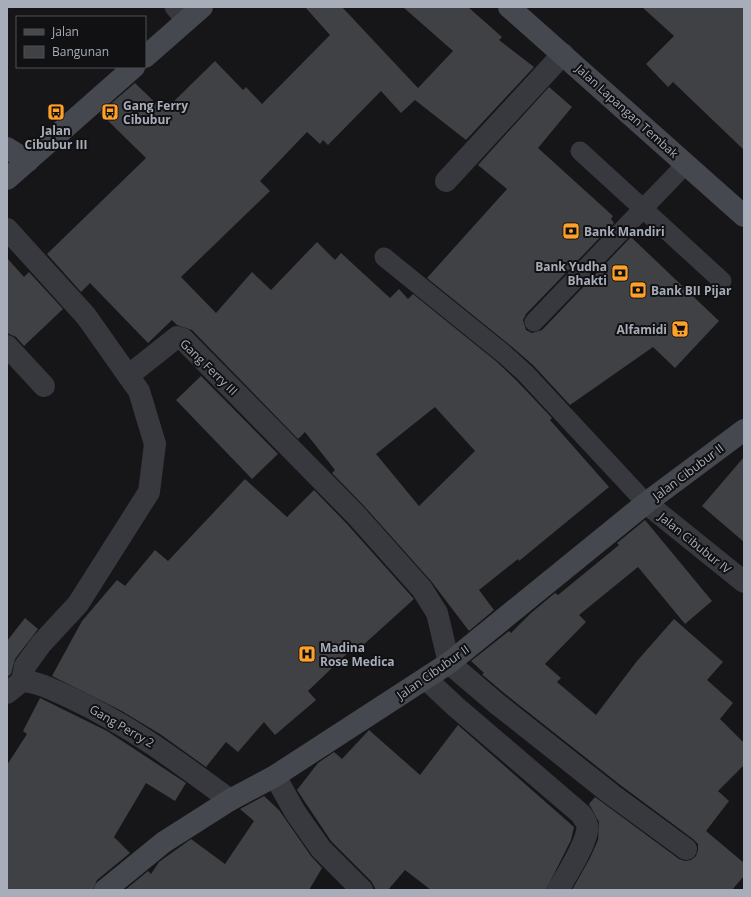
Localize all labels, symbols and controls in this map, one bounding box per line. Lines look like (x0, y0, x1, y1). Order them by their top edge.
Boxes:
legend (16, 16, 146, 68)
text: Jalan (51, 23, 79, 40)
text: Bangunan (52, 43, 109, 60)
street label: Jalan Lapangan Tembak (571, 60, 683, 162)
place label: Gang Ferry Cibubur (123, 97, 188, 128)
bus stop icon: Jalan Cibubur III (46, 102, 66, 122)
bus stop icon: Gang Ferry Cibubur (100, 102, 120, 122)
place label: Jalan Cibubur III (25, 122, 87, 153)
bank icon: Bank Mandiri (561, 221, 581, 241)
place label: Bank Mandiri (584, 223, 665, 240)
place label: Bank Yudha Bhakti (535, 258, 607, 289)
bank icon: Bank Yudha Bhakti (610, 263, 630, 283)
bank icon: Bank BII Pijar (628, 280, 648, 300)
place label: Bank BII Pijar (651, 282, 732, 299)
supermarket icon: Alfamidi (670, 319, 690, 339)
place label: Alfamidi (616, 321, 667, 338)
street label: Gang Ferry III (176, 335, 242, 399)
street label: Jalan Cibubur II (648, 440, 727, 505)
street label: Jalan Cibubur IV (654, 508, 735, 578)
place label: Madina Rose Medica (320, 639, 395, 670)
street label: Jalan Cibubur II (393, 641, 473, 704)
hospital icon: Madina Rose Medica (297, 644, 317, 664)
street label: Gang Perry 2 (87, 701, 158, 751)

